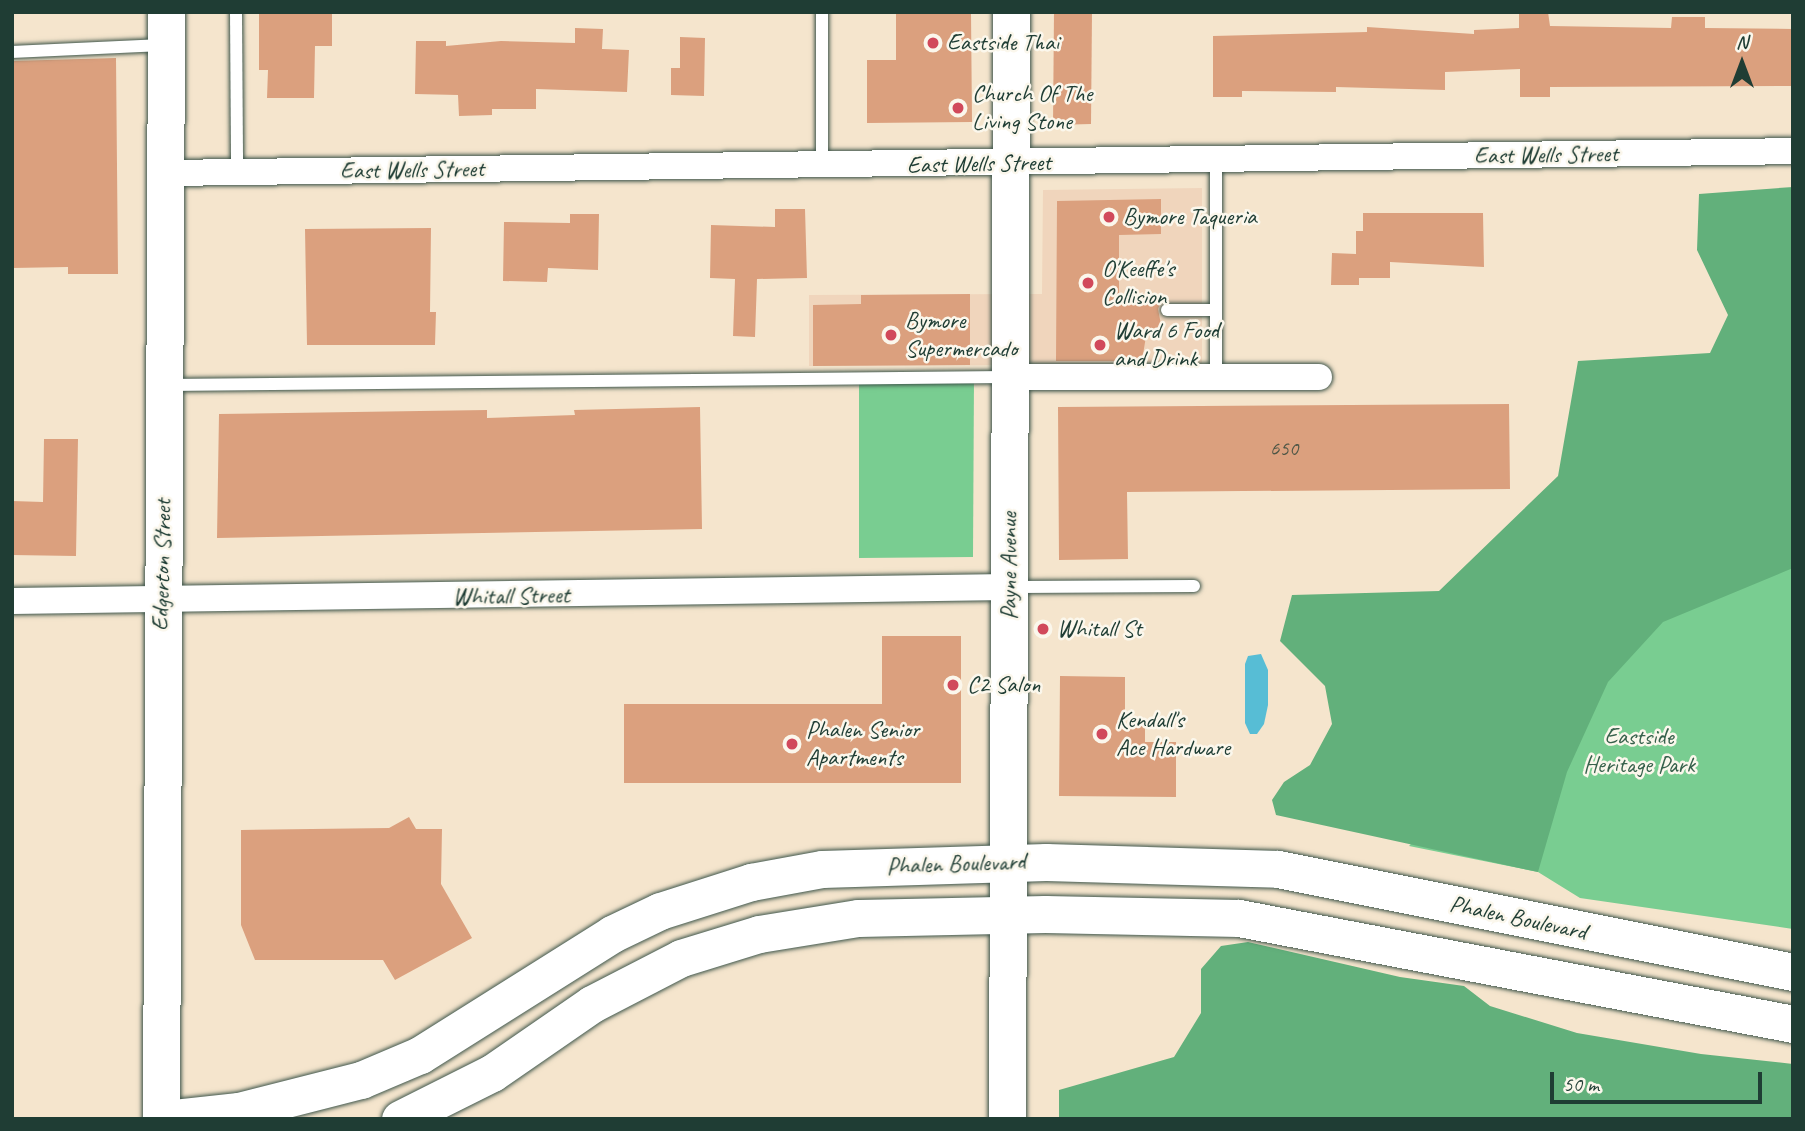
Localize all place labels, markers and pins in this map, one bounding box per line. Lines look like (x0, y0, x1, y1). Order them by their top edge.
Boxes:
place label: Eastside Thai (947, 29, 1060, 57)
marker: Eastside Thai (925, 35, 941, 51)
place label: Church Of The Living Stone (972, 80, 1093, 136)
marker: Church Of The Living Stone (950, 100, 966, 116)
place label: Bymore Taqueria (1123, 203, 1257, 231)
marker: Bymore Taqueria (1101, 209, 1117, 225)
place label: O'Keeffe's Collision (1102, 255, 1174, 311)
marker: O'Keeffe's Collision (1080, 275, 1096, 291)
place label: Bymore Supermercado (905, 307, 1017, 363)
place label: Ward 6 Food and Drink (1114, 317, 1219, 373)
marker: Bymore Supermercado (883, 327, 899, 343)
marker: Ward 6 Food and Drink (1092, 337, 1108, 353)
place label: Whitall St (1057, 615, 1142, 643)
marker: Whitall St (1035, 621, 1051, 637)
place label: C2 Salon (967, 671, 1040, 699)
marker: C2 Salon (945, 677, 961, 693)
place label: Kendall's Ace Hardware (1116, 706, 1231, 762)
place label: Phalen Senior Apartments (806, 716, 919, 772)
marker: Kendall's Ace Hardware (1094, 726, 1110, 742)
marker: Phalen Senior Apartments (784, 736, 800, 752)

